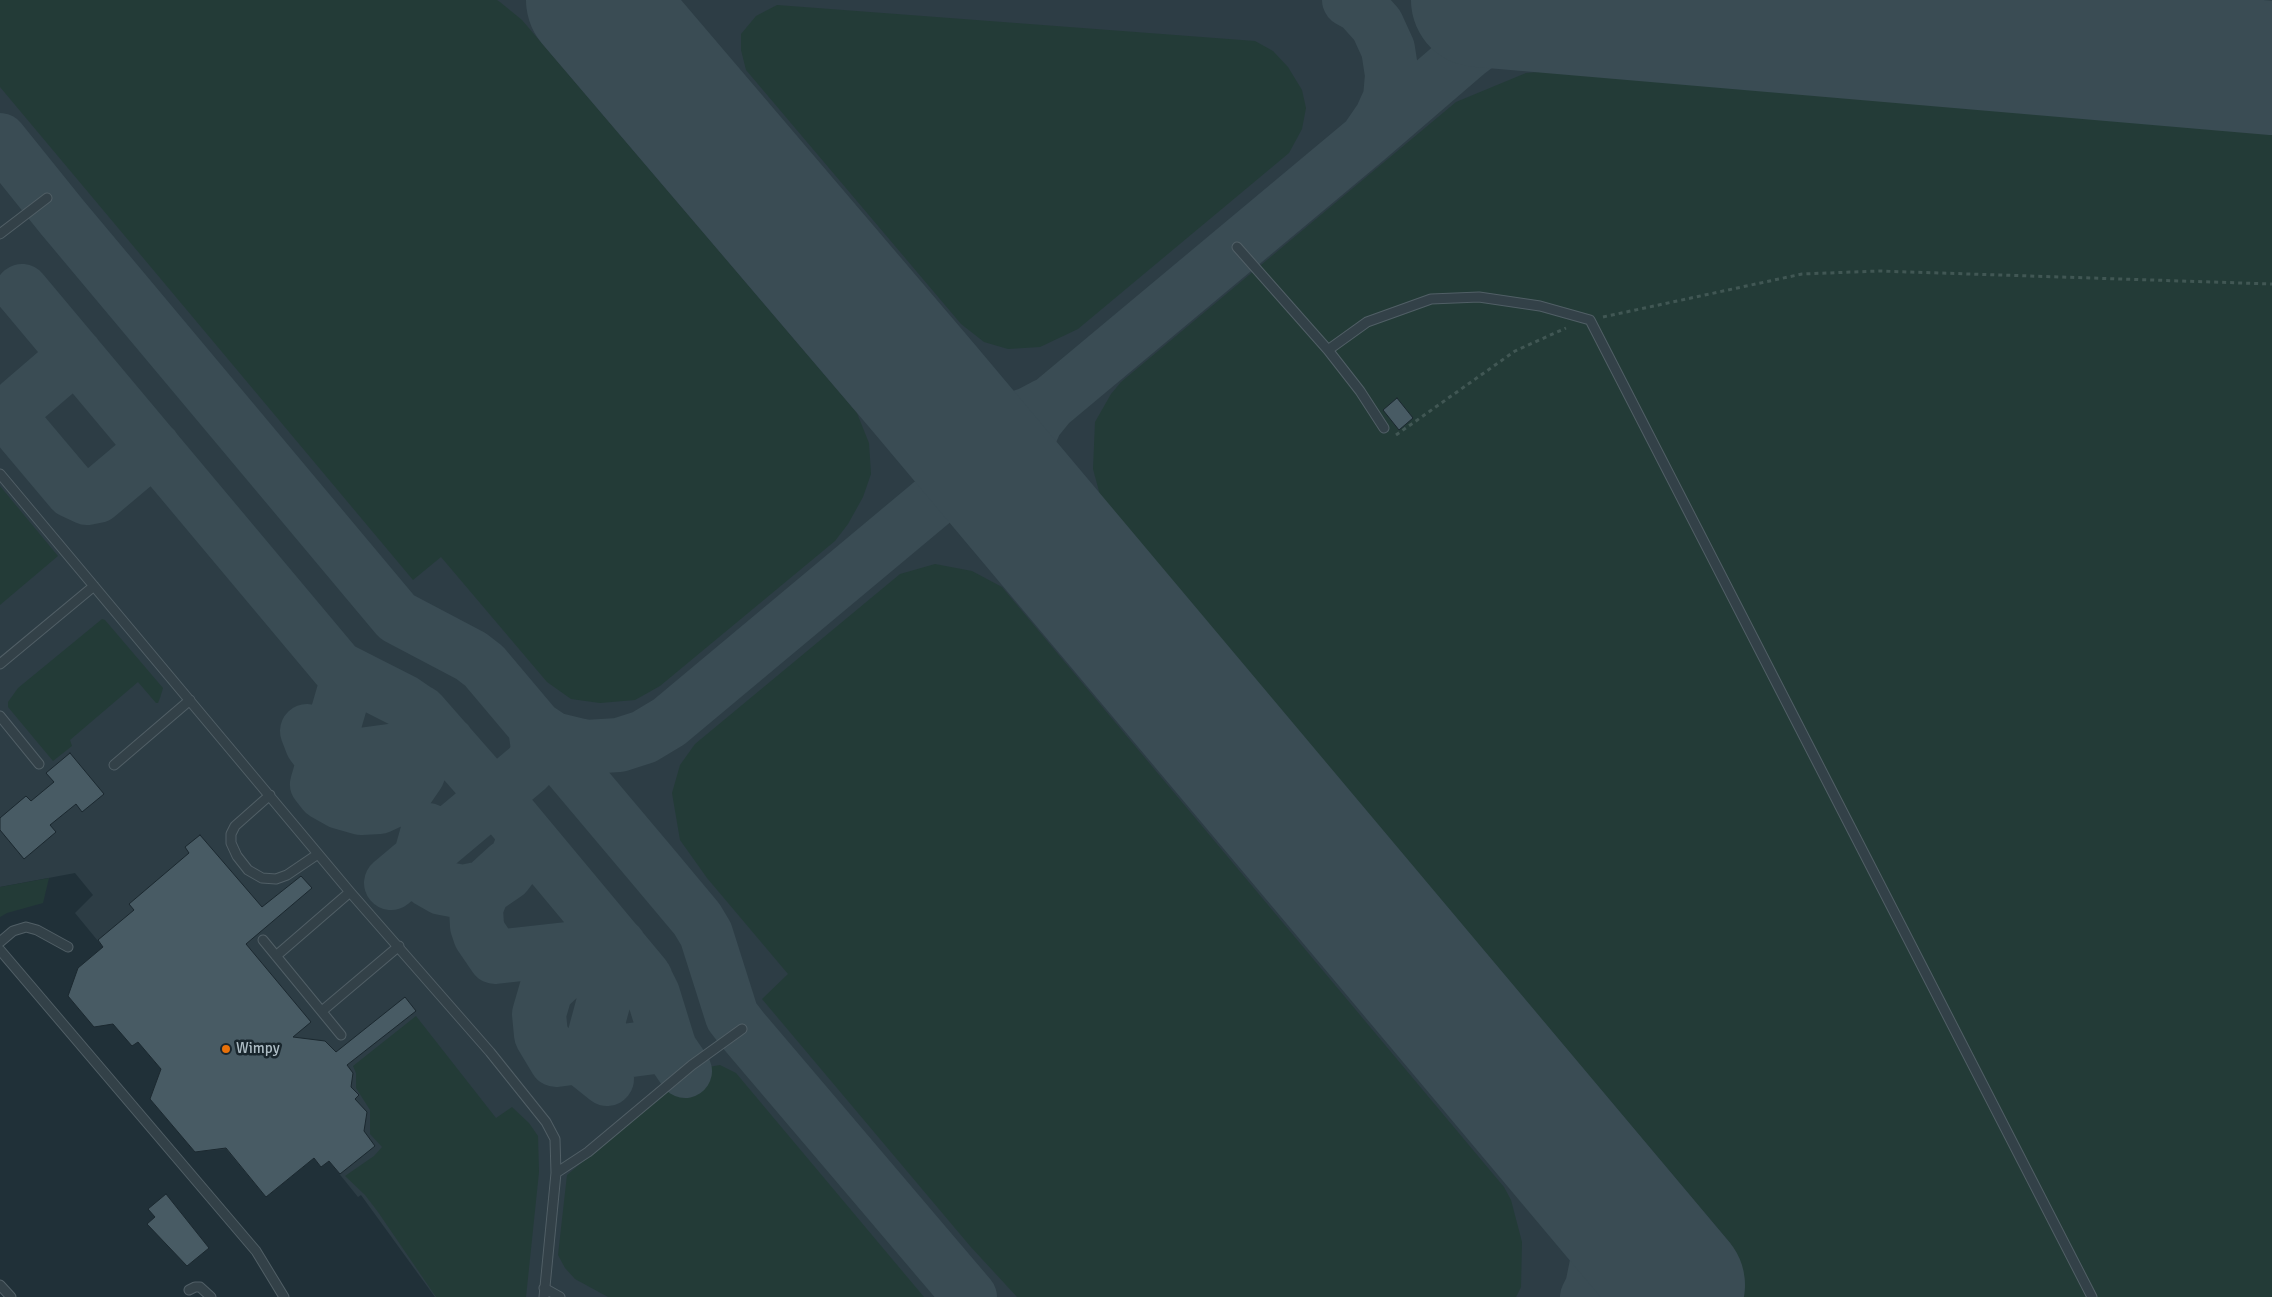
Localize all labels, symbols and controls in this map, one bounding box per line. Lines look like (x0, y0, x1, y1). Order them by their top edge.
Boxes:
place label: Wimpy (236, 1040, 280, 1058)
marker: Wimpy (220, 1043, 232, 1055)

